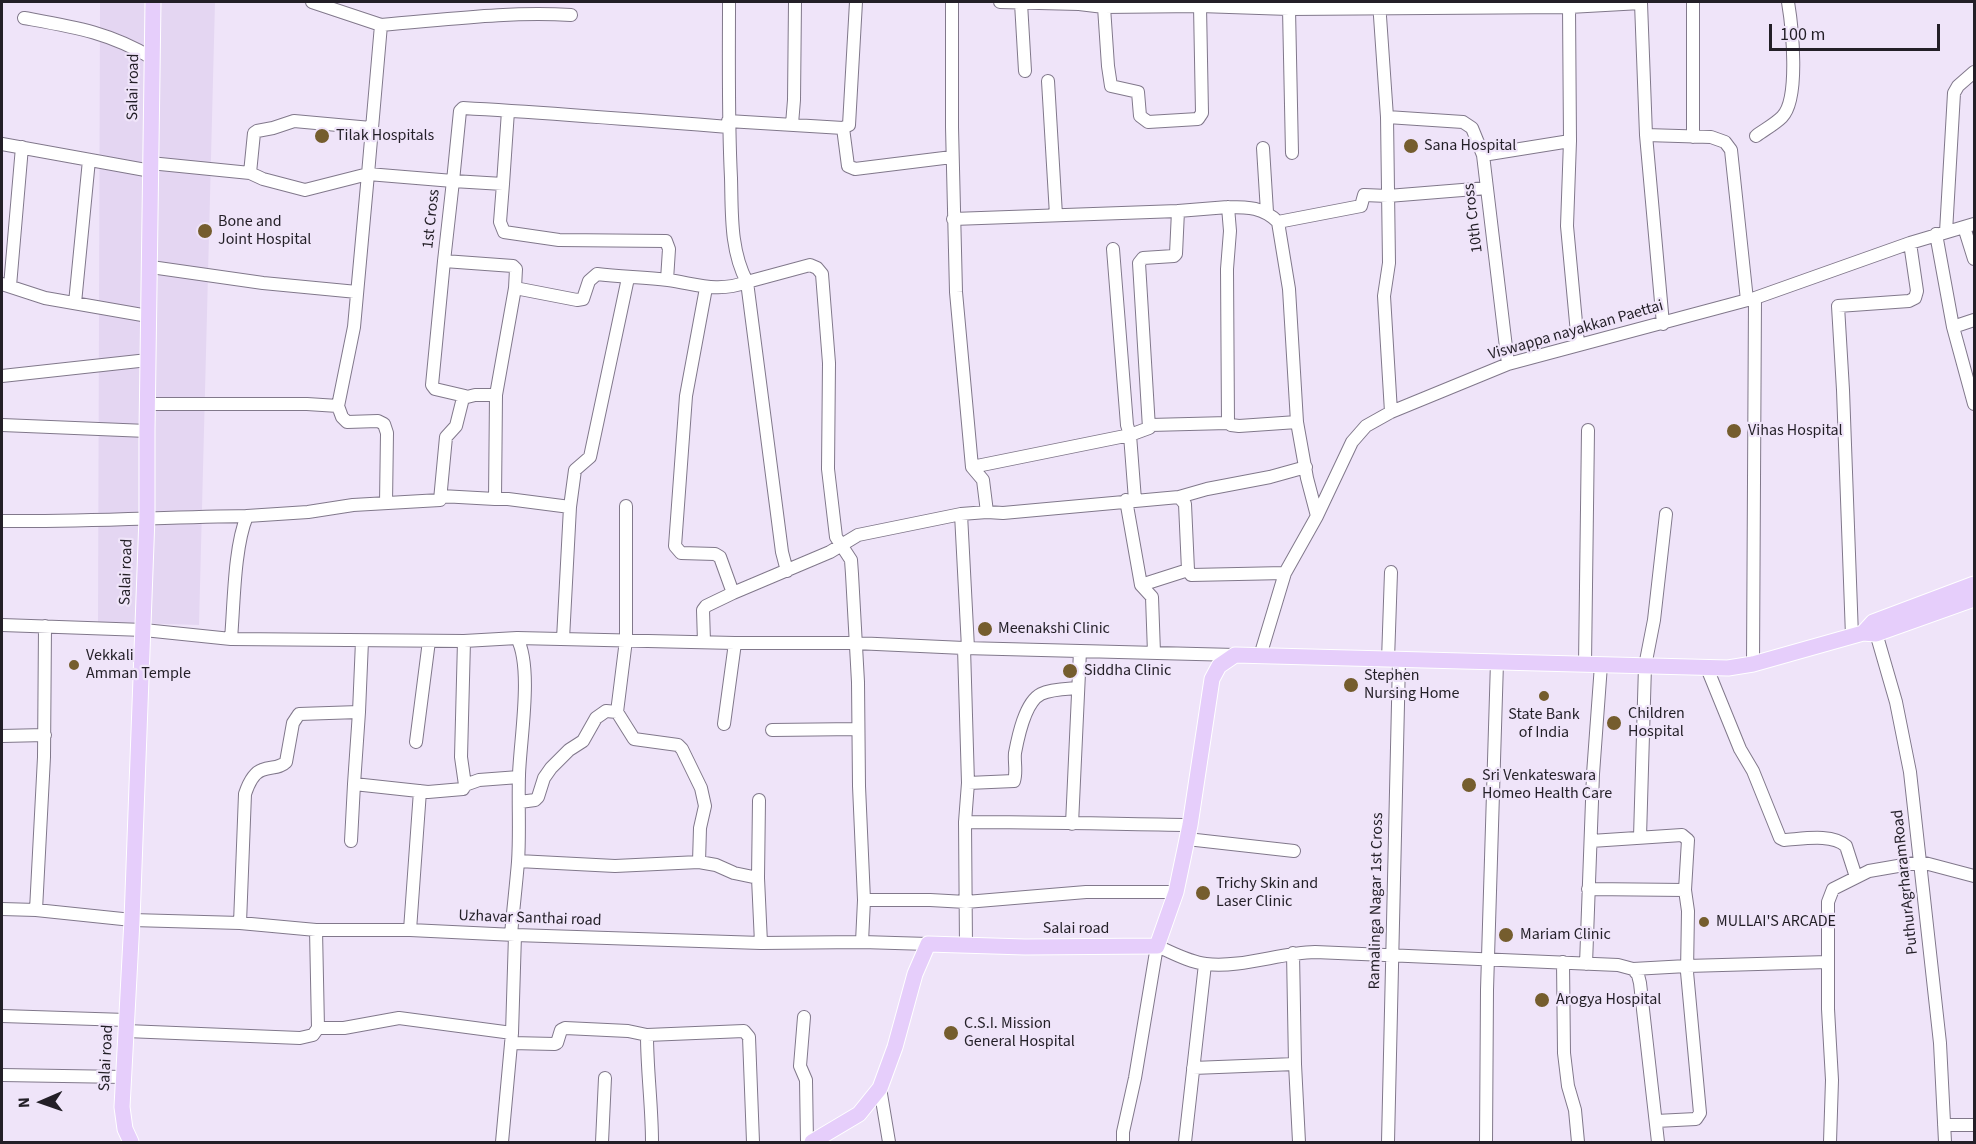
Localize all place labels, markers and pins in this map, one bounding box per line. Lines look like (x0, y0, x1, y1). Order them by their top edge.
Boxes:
place label: Tilak Hospitals (336, 126, 434, 146)
marker: Tilak Hospitals (313, 127, 331, 145)
place label: Sana Hospital (1424, 136, 1516, 156)
marker: Sana Hospital (1402, 137, 1420, 155)
place label: Bone and Joint Hospital (218, 212, 311, 250)
marker: Bone and Joint Hospital (196, 222, 214, 240)
place label: Vihas Hospital (1748, 421, 1843, 441)
marker: Vihas Hospital (1725, 422, 1743, 440)
place label: Meenakshi Clinic (998, 619, 1110, 639)
marker: Meenakshi Clinic (976, 620, 994, 638)
place label: Vekkali Amman Temple (86, 646, 191, 684)
marker: Vekkali Amman Temple (67, 658, 81, 672)
place label: Siddha Clinic (1084, 661, 1171, 681)
marker: Siddha Clinic (1061, 662, 1079, 680)
place label: Stephen Nursing Home (1364, 666, 1460, 704)
marker: Stephen Nursing Home (1342, 676, 1360, 694)
marker: State Bank of India (1537, 689, 1551, 703)
place label: Children Hospital (1628, 704, 1685, 742)
place label: State Bank of India (1508, 705, 1580, 743)
marker: Children Hospital (1605, 714, 1623, 732)
place label: Sri Venkateswara Homeo Health Care (1482, 766, 1612, 804)
marker: Sri Venkateswara Homeo Health Care (1460, 776, 1478, 794)
place label: Trichy Skin and Laser Clinic (1216, 874, 1318, 912)
marker: Trichy Skin and Laser Clinic (1194, 884, 1212, 902)
place label: MULLAI'S ARCADE (1716, 912, 1836, 932)
marker: MULLAI'S ARCADE (1697, 915, 1711, 929)
place label: Mariam Clinic (1520, 925, 1611, 945)
marker: Mariam Clinic (1497, 926, 1515, 944)
place label: Arogya Hospital (1556, 990, 1661, 1010)
marker: Arogya Hospital (1533, 991, 1551, 1009)
place label: C.S.I. Mission General Hospital (964, 1014, 1075, 1052)
marker: C.S.I. Mission General Hospital (942, 1024, 960, 1042)

